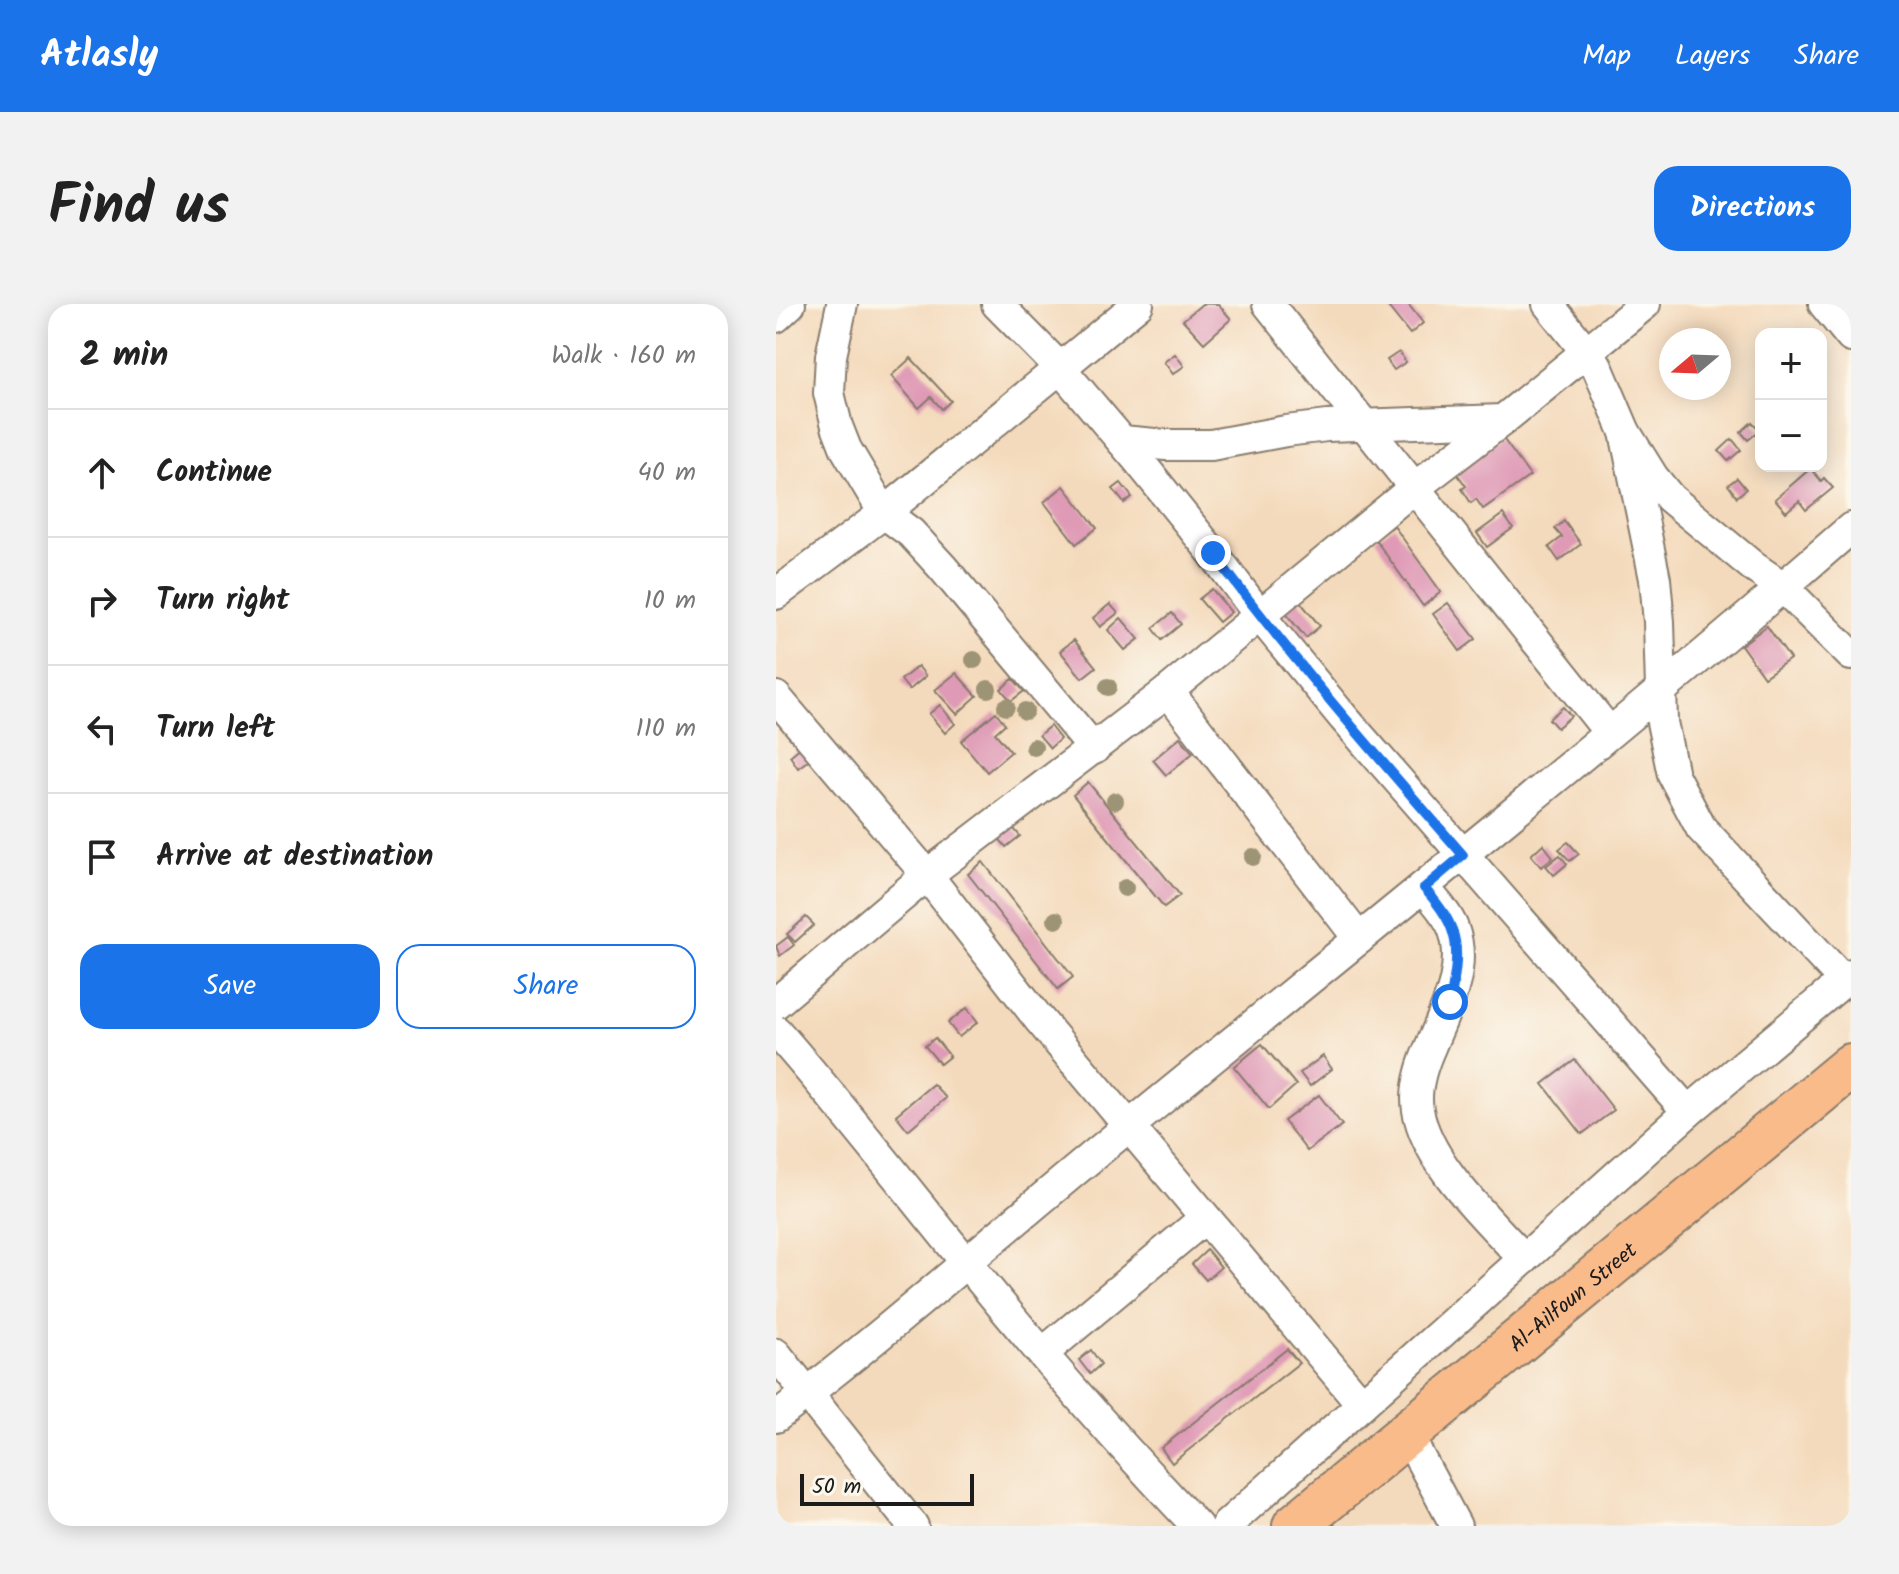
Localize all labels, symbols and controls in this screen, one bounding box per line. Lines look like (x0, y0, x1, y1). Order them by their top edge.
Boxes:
text: Atlasly (40, 26, 158, 86)
text: Map (1582, 34, 1631, 79)
text: Layers (1675, 34, 1750, 79)
text: Share (1794, 34, 1859, 79)
text: Find us (48, 163, 229, 253)
button: Directions (1654, 166, 1851, 251)
north arrow (1659, 328, 1731, 400)
map controls (1755, 328, 1827, 472)
button: + (1755, 328, 1827, 400)
text: 2 min (80, 329, 168, 383)
text: Walk · 160 m (551, 335, 696, 377)
button: − (1755, 400, 1827, 472)
text: Continue (156, 449, 272, 497)
icon: ahead (80, 451, 124, 495)
text: 40 m (638, 452, 696, 494)
route end (1195, 535, 1231, 571)
text: Turn right (156, 577, 289, 625)
icon: right (80, 579, 124, 623)
text: 10 m (644, 580, 696, 622)
text: Turn left (156, 705, 275, 753)
icon: left (80, 707, 124, 751)
text: 110 m (636, 708, 696, 750)
text: Arrive at destination (156, 833, 433, 881)
icon: arrive (80, 835, 124, 879)
button: Save (80, 944, 380, 1029)
button: Share (396, 944, 696, 1029)
route start (1432, 984, 1468, 1020)
street label: Al-Ailfoun Street (1502, 1234, 1646, 1362)
scale bar (800, 1470, 974, 1506)
text: 50 m (812, 1470, 861, 1505)

